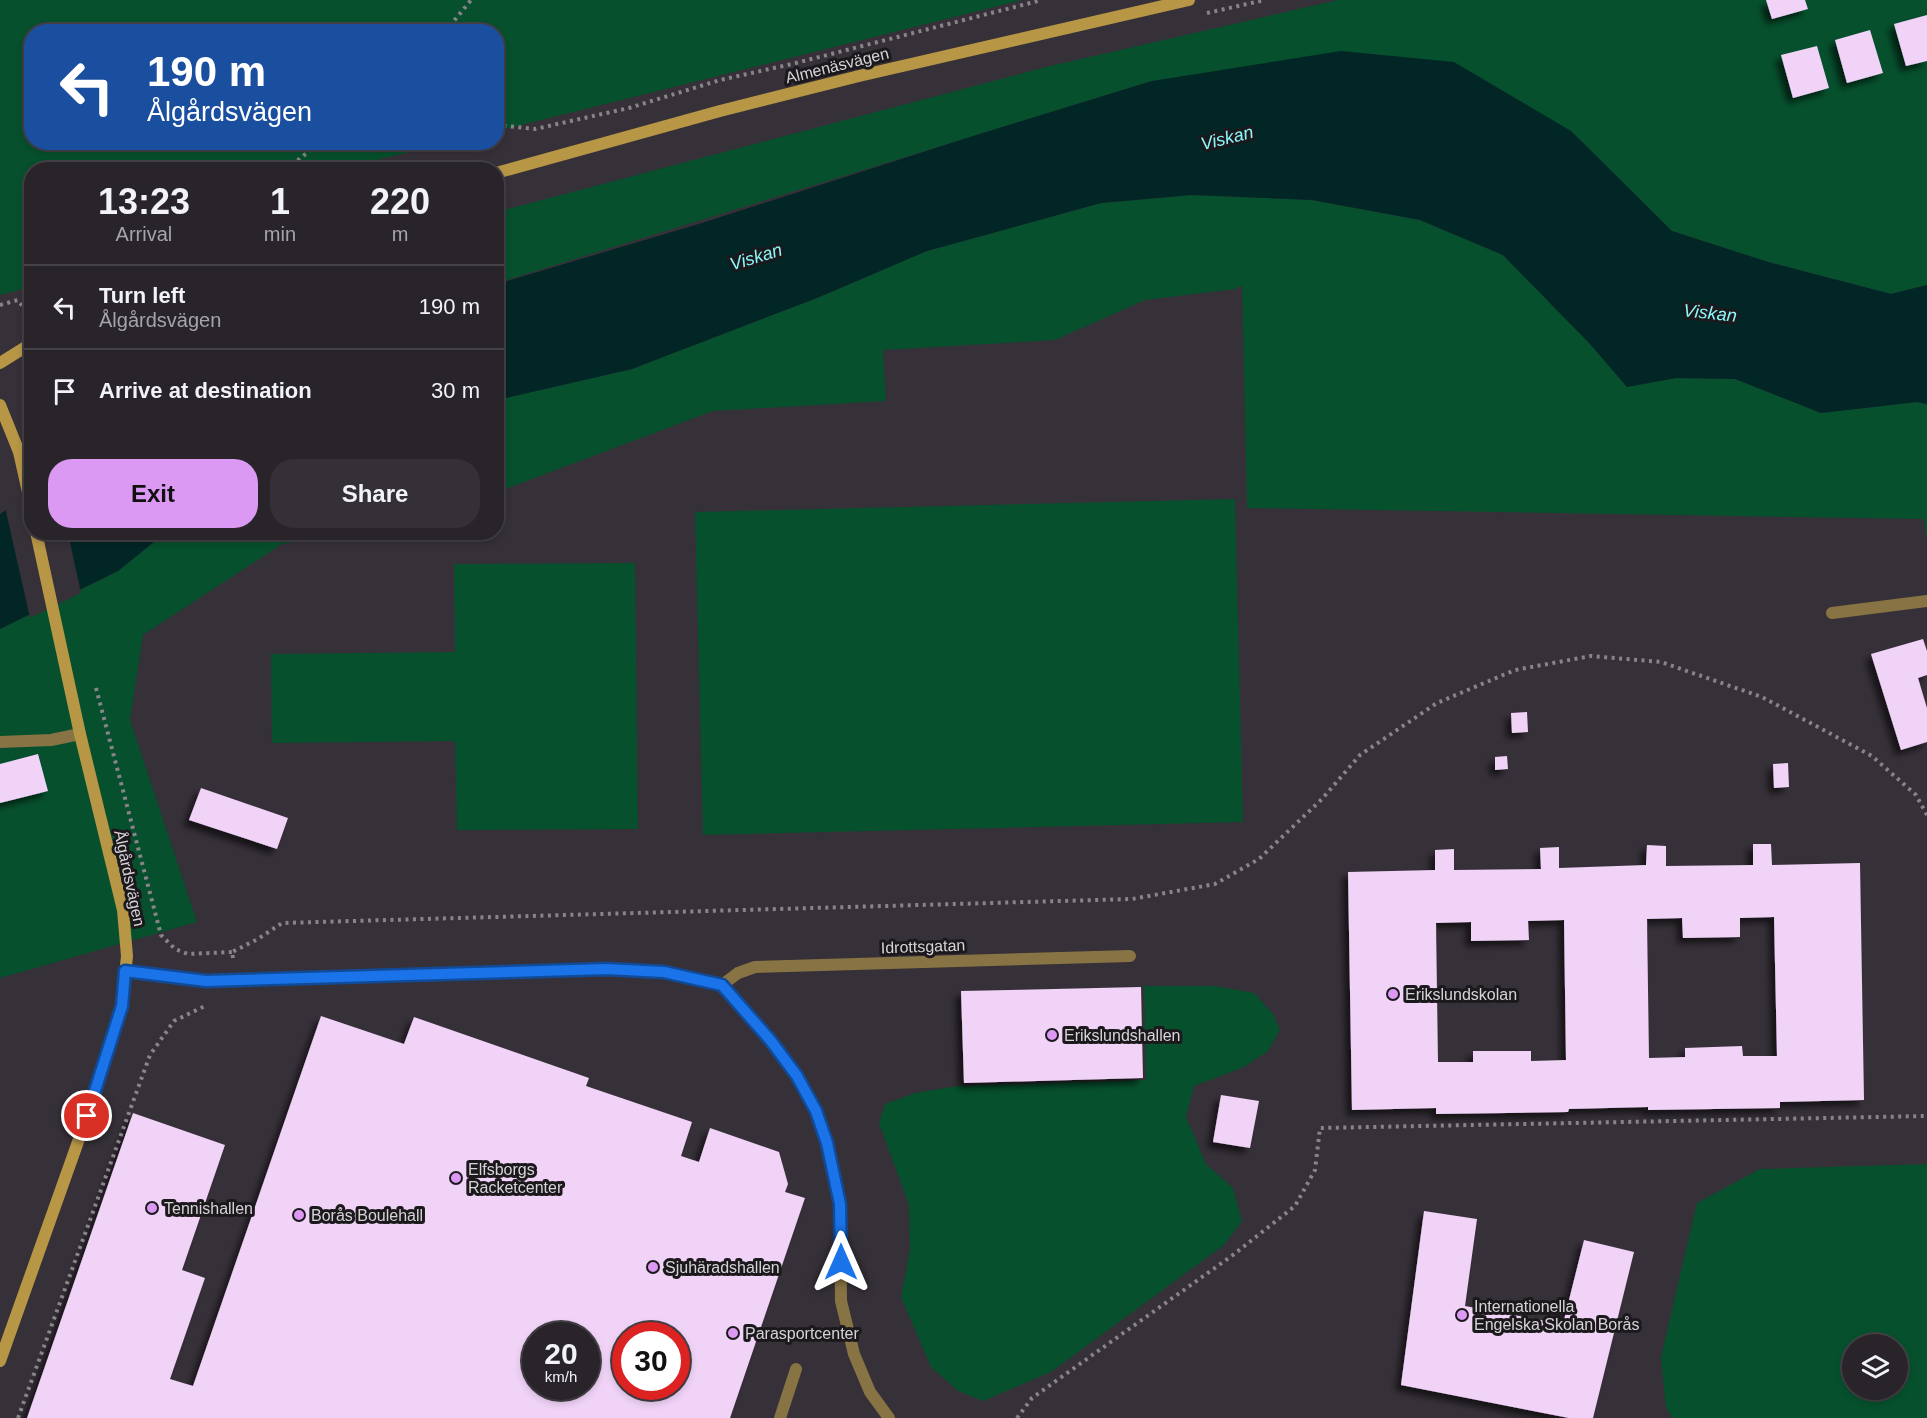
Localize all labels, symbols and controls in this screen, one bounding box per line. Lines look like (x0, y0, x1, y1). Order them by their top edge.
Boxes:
street label: Almenäsvägen (784, 44, 891, 87)
icon: left (48, 48, 126, 126)
text: 190 m (147, 48, 266, 95)
text: Ålgårdsvägen (147, 97, 312, 127)
water label: Viskan (1199, 122, 1255, 154)
text: 13:23 (98, 181, 190, 222)
text: 1 (270, 181, 290, 222)
text: 220 (370, 181, 430, 222)
text: Arrival (116, 223, 172, 245)
text: min (264, 223, 296, 245)
text: m (392, 223, 408, 245)
water label: Viskan (727, 240, 785, 274)
text: Turn left (99, 283, 185, 308)
icon: left (48, 291, 81, 324)
text: 190 m (419, 294, 480, 319)
water label: Viskan (1682, 300, 1738, 326)
text: Ålgårdsvägen (99, 309, 221, 331)
icon: arrive (48, 375, 81, 408)
text: Arrive at destination (99, 378, 312, 403)
text: 30 m (431, 378, 480, 403)
button: Exit (48, 459, 258, 528)
button: Share (270, 459, 480, 528)
street label: Ålgårdsvägen (111, 828, 149, 928)
street label: Idrottsgatan (880, 937, 966, 956)
place label: Erikslundskolan (1405, 986, 1517, 1003)
marker: Erikslundskolan (1386, 987, 1400, 1001)
place label: Erikslundshallen (1064, 1027, 1181, 1044)
marker: Erikslundshallen (1045, 1028, 1059, 1042)
pin (61, 1090, 112, 1141)
icon: arrive (70, 1099, 103, 1132)
place label: Elfsborgs Racketcenter (468, 1161, 563, 1196)
marker: Elfsborgs Racketcenter (449, 1171, 463, 1185)
place label: Tennishallen (164, 1200, 253, 1217)
marker: Tennishallen (145, 1201, 159, 1215)
place label: Borås Boulehall (311, 1207, 423, 1224)
marker: Borås Boulehall (292, 1208, 306, 1222)
position arrow (809, 1230, 873, 1294)
place label: Sjuhäradshallen (665, 1259, 780, 1276)
marker: Sjuhäradshallen (646, 1260, 660, 1274)
place label: Internationella Engelska Skolan Borås (1474, 1298, 1639, 1333)
marker: Internationella Engelska Skolan Borås (1455, 1308, 1469, 1322)
speed limit sign: 30 (612, 1322, 690, 1400)
place label: Parasportcenter (745, 1325, 860, 1342)
marker: Parasportcenter (726, 1326, 740, 1340)
map controls (1842, 1334, 1908, 1400)
button: layers (1842, 1334, 1908, 1400)
text: 20 (544, 1337, 578, 1370)
text: km/h (545, 1368, 577, 1385)

